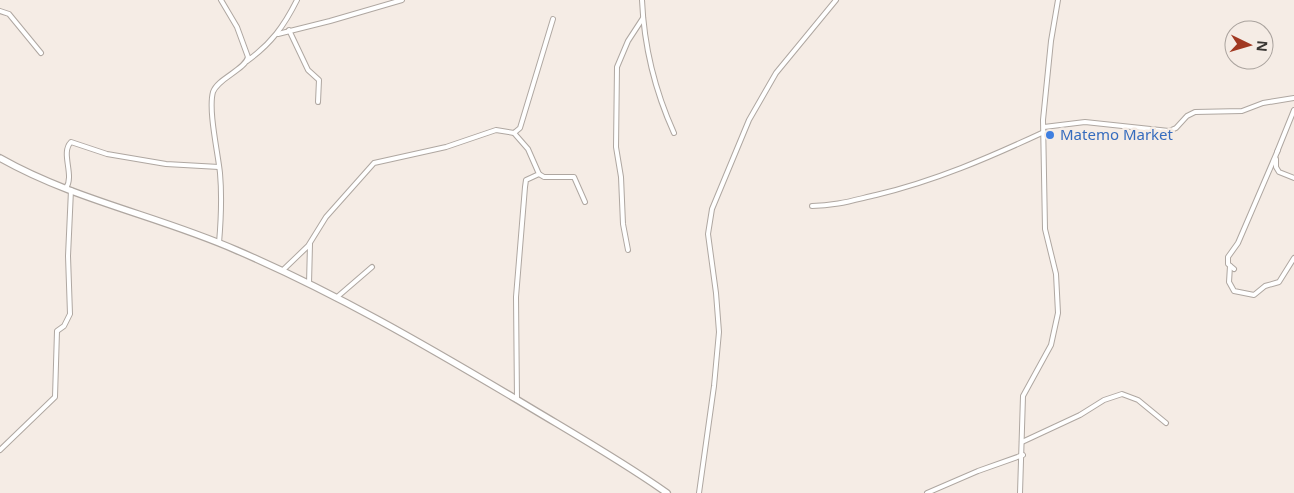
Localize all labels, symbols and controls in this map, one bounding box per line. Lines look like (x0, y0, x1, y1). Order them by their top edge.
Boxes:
north arrow (1224, 20, 1274, 70)
text: N (1252, 40, 1272, 53)
place label: Matemo Market (1060, 124, 1174, 144)
marker: Matemo Market (1044, 129, 1056, 141)

